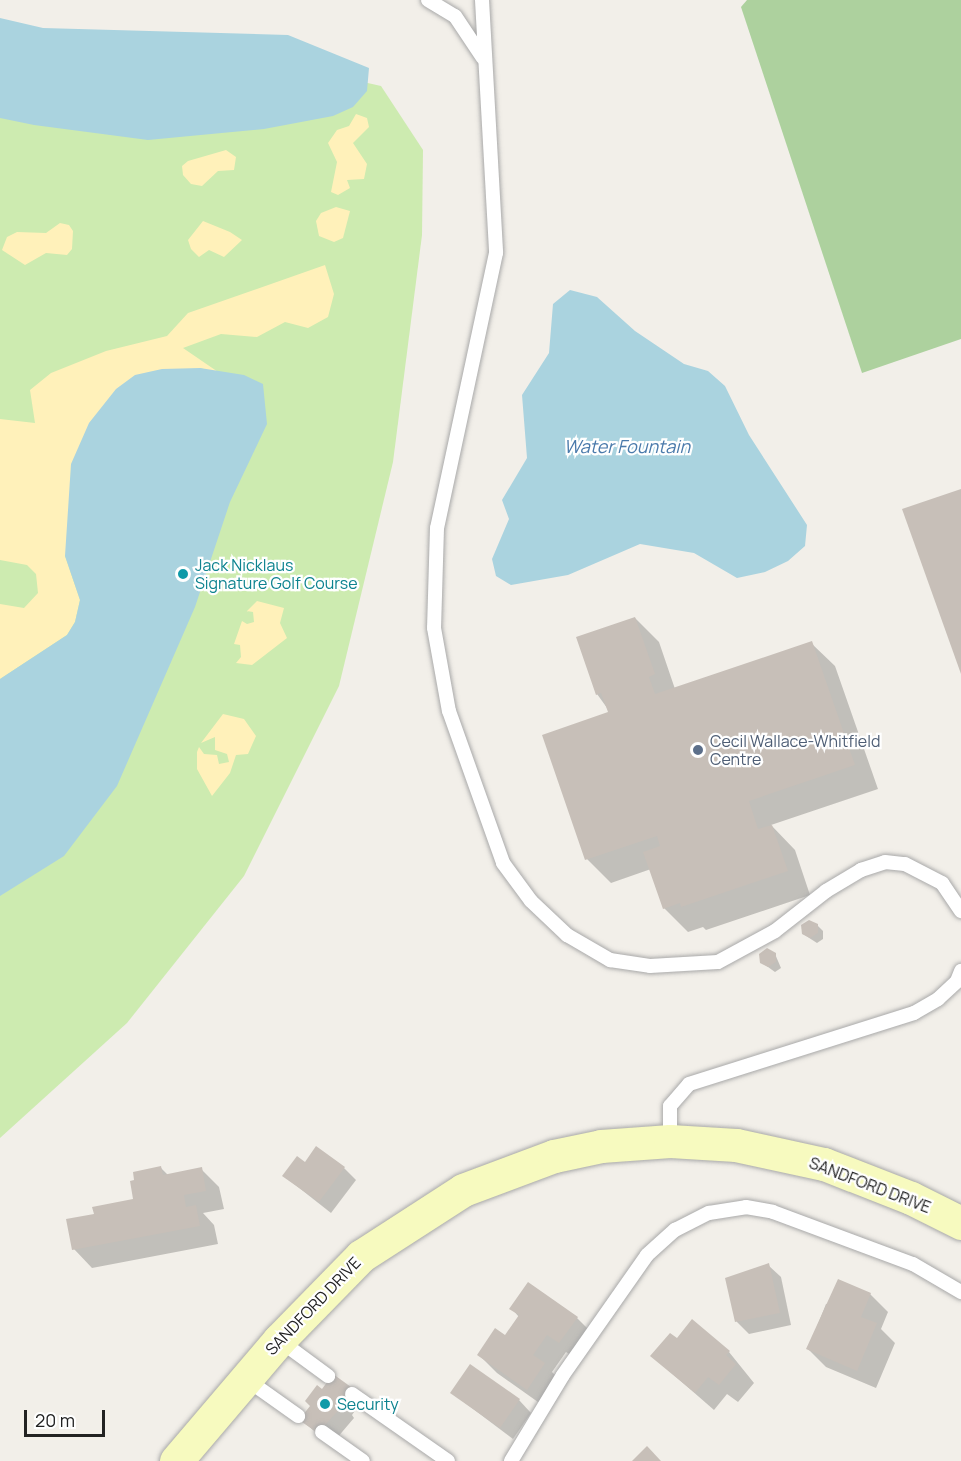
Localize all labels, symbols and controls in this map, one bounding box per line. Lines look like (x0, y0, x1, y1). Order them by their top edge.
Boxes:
water label: Water Fountain (564, 435, 690, 457)
place label: Jack Nicklaus Signature Golf Course (195, 555, 358, 593)
marker: Jack Nicklaus Signature Golf Course (176, 567, 190, 581)
place label: Cecil Wallace-Whitfield Centre (710, 731, 880, 769)
marker: Cecil Wallace-Whitfield Centre (691, 743, 705, 757)
street label: SANDFORD DRIVE (806, 1153, 934, 1217)
street label: SANDFORD DRIVE (261, 1253, 365, 1359)
place label: Security (337, 1394, 399, 1414)
marker: Security (318, 1397, 332, 1411)
scale bar (27, 1398, 108, 1436)
text: 20 m (35, 1408, 75, 1432)

